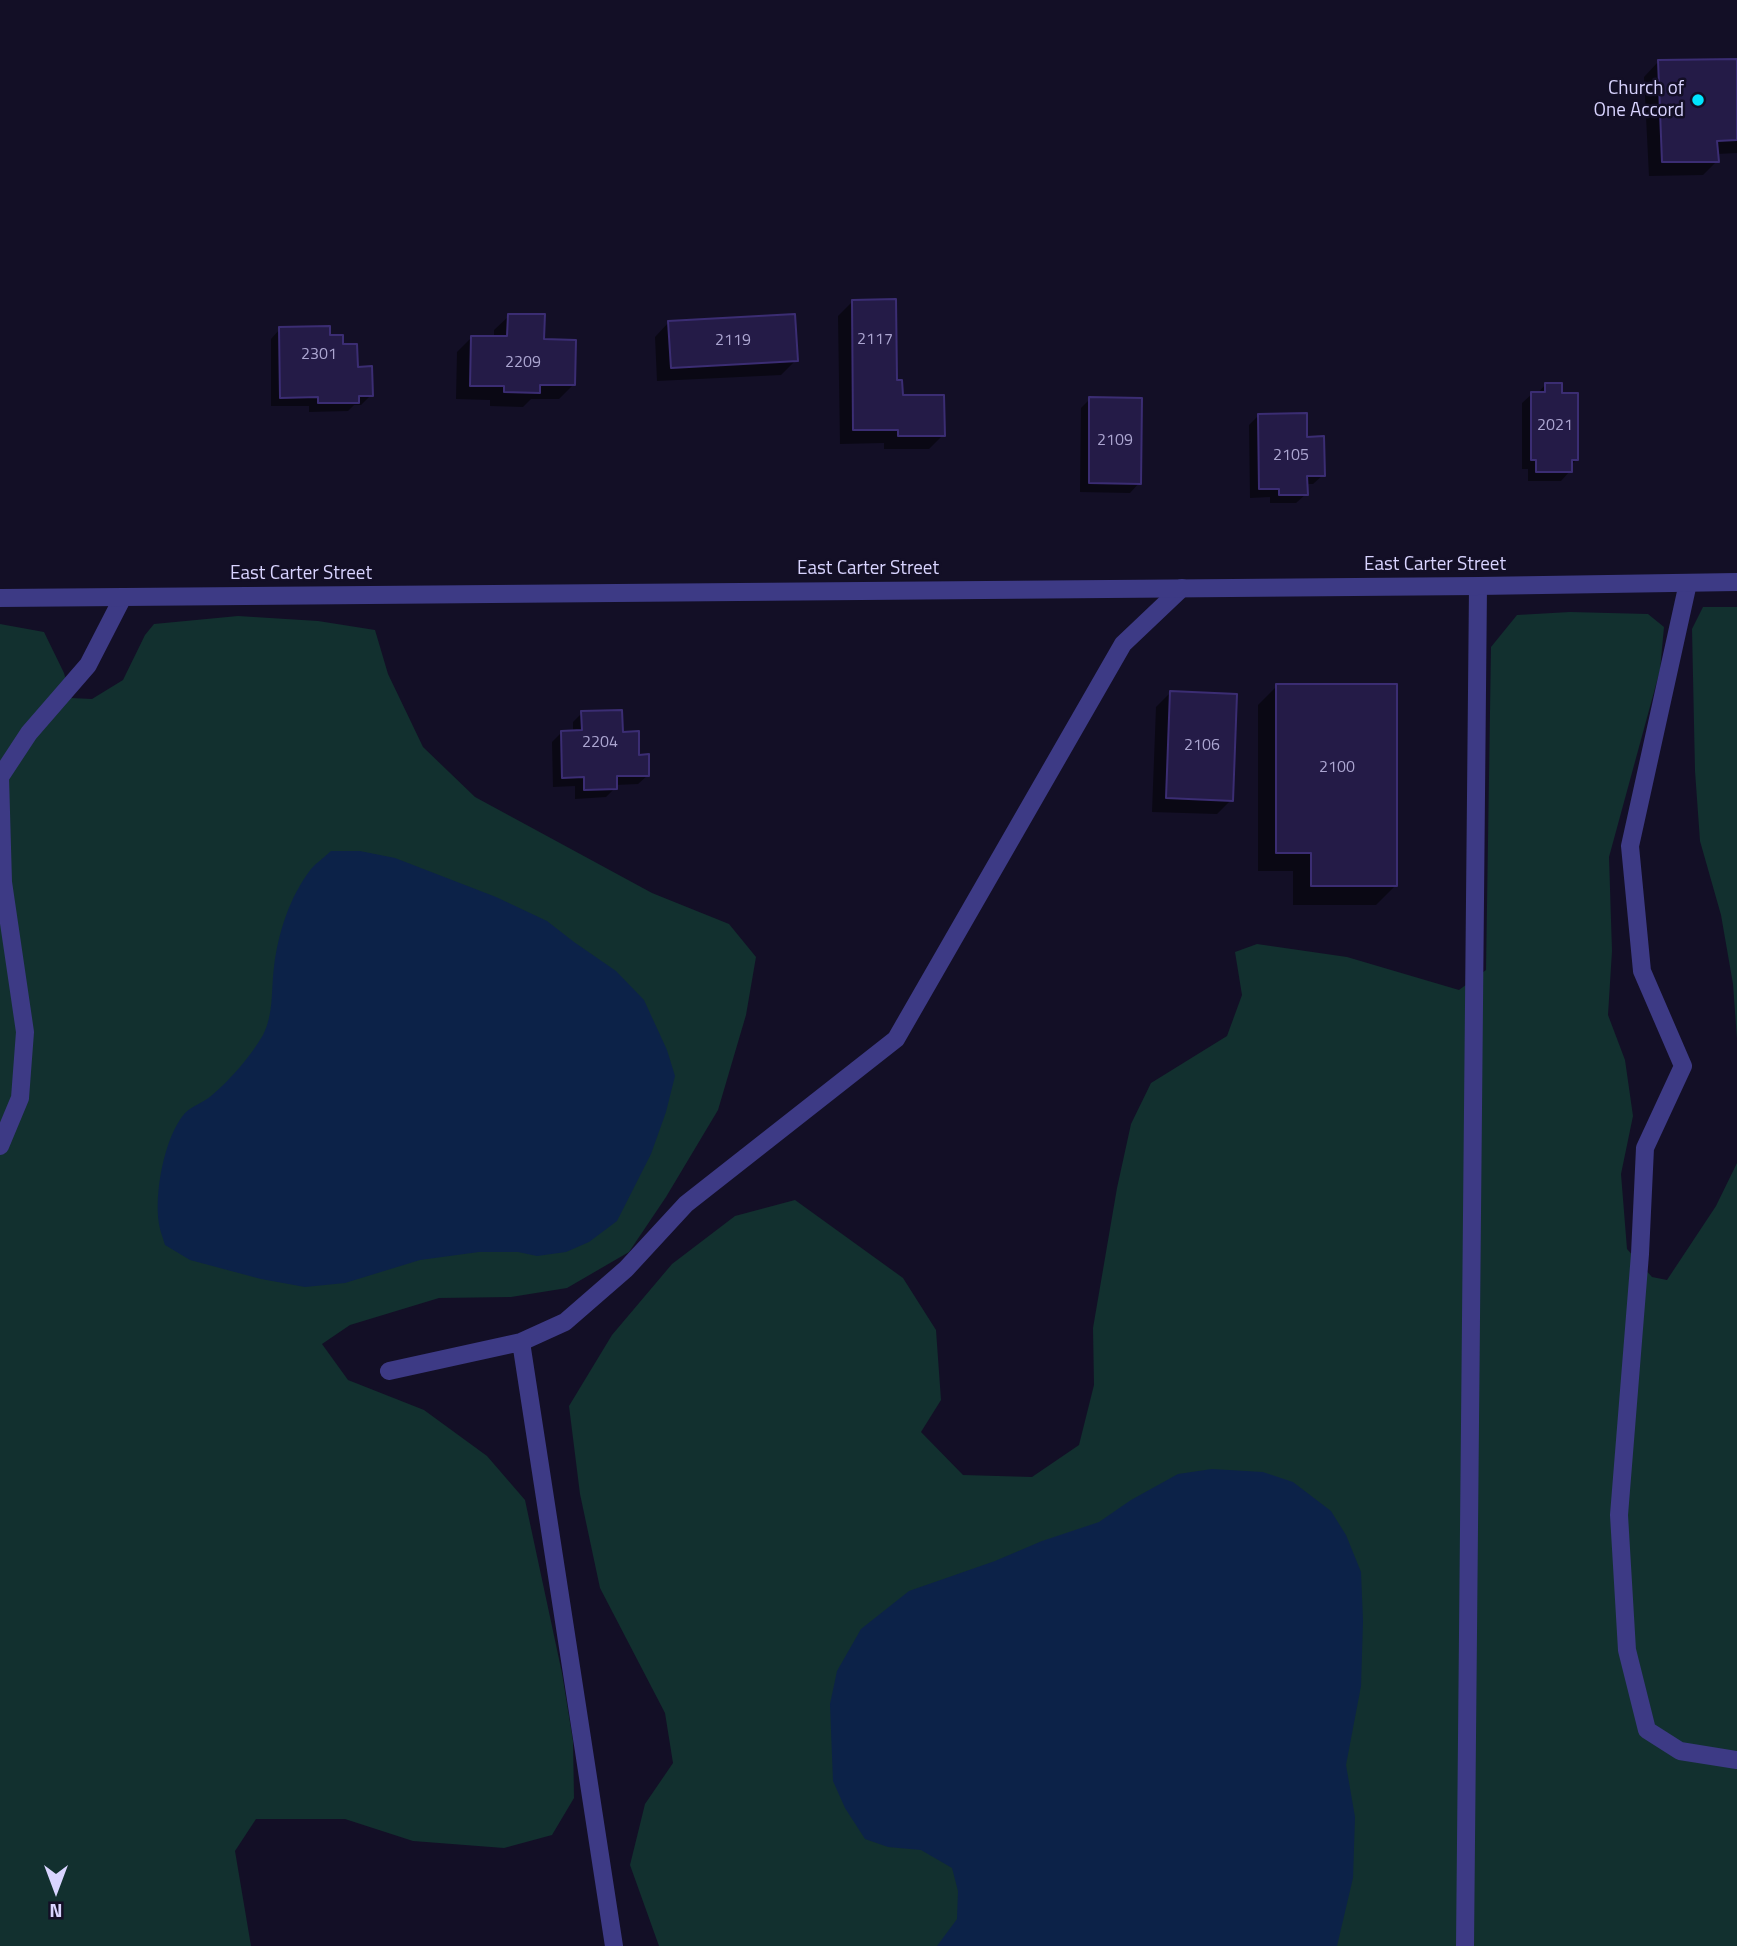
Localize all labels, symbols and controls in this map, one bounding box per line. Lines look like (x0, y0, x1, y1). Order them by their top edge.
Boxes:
place label: Church of One Accord (1594, 78, 1684, 122)
marker: Church of One Accord (1690, 92, 1706, 108)
house number: 2117 (857, 330, 893, 350)
house number: 2119 (715, 331, 751, 351)
house number: 2301 (301, 345, 337, 365)
house number: 2209 (505, 353, 541, 373)
house number: 2021 (1537, 416, 1573, 436)
house number: 2109 (1097, 431, 1133, 451)
house number: 2105 (1273, 446, 1309, 466)
street label: East Carter Street (1364, 554, 1506, 576)
street label: East Carter Street (797, 558, 939, 580)
street label: East Carter Street (230, 563, 372, 585)
house number: 2204 (582, 733, 618, 753)
house number: 2106 (1184, 736, 1220, 756)
house number: 2100 (1319, 758, 1355, 778)
north arrow (21, 1855, 91, 1925)
text: N (49, 1897, 63, 1926)

